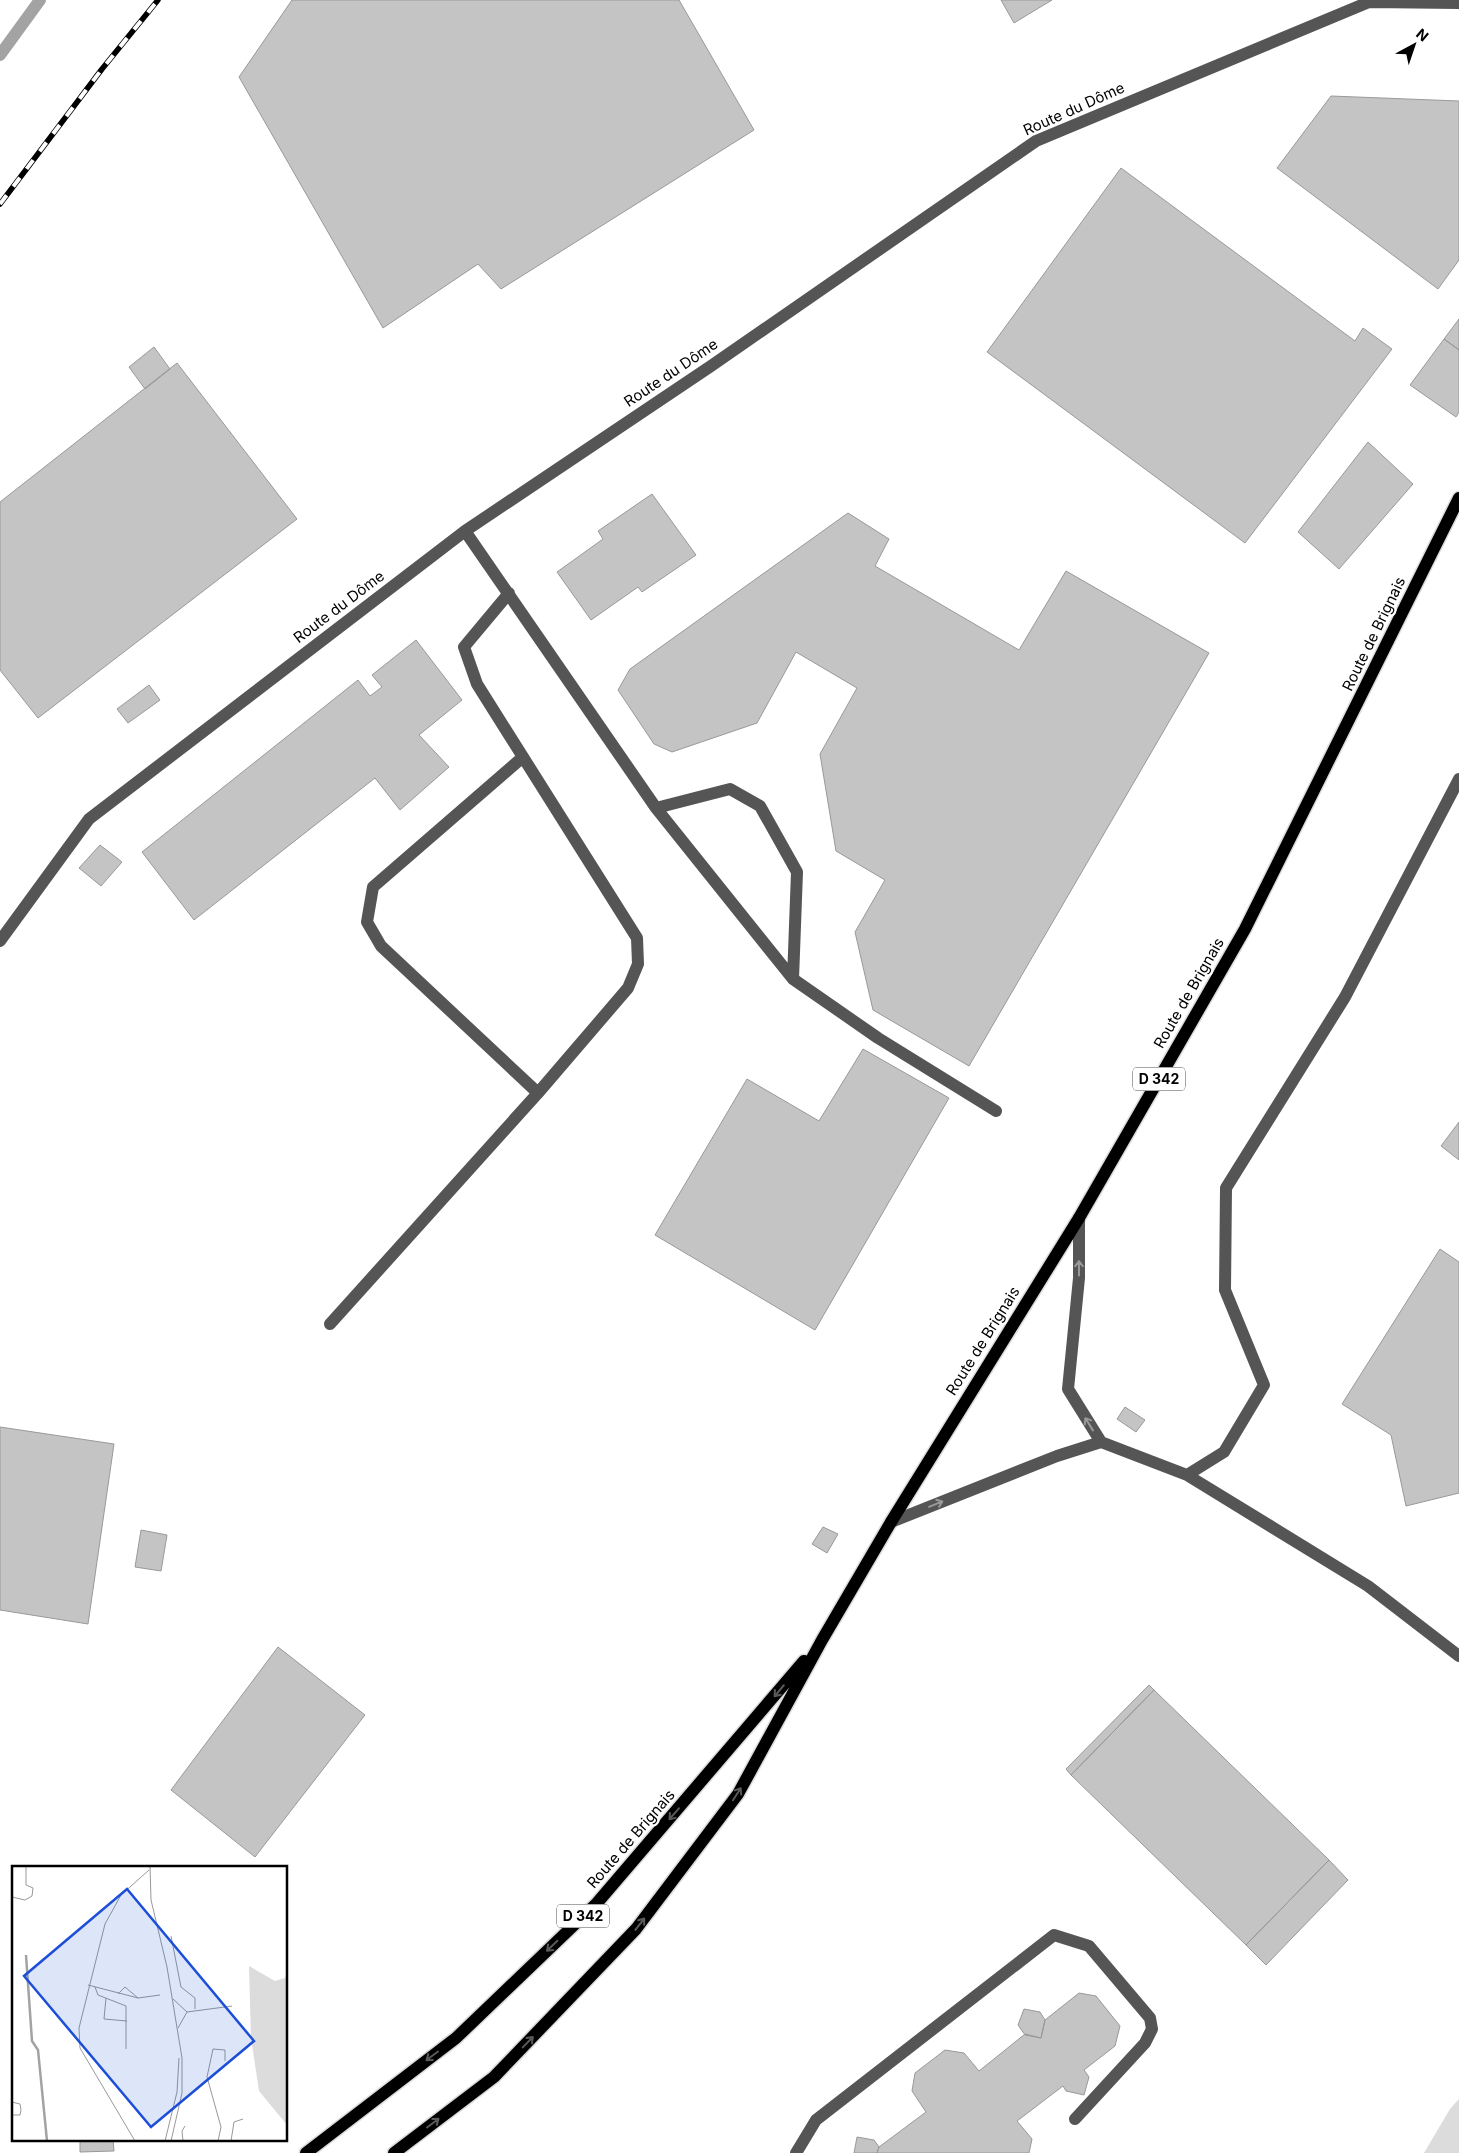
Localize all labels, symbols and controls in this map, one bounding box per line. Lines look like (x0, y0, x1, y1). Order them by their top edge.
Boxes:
north arrow (1389, 20, 1439, 70)
text: N (1413, 25, 1432, 45)
street label: Route du Dôme (1020, 78, 1127, 139)
street label: Route du Dôme (620, 334, 721, 411)
street label: Route du Dôme (289, 566, 388, 647)
street label: Route de Brignais (1338, 574, 1409, 694)
street label: Route de Brignais (1149, 934, 1228, 1051)
road number: D 342 (1133, 1068, 1185, 1090)
one-way arrow (1074, 1260, 1084, 1276)
street label: Route de Brignais (942, 1283, 1024, 1399)
one-way arrow (1084, 1417, 1094, 1431)
one-way arrow (928, 1498, 943, 1508)
one-way arrow (774, 1684, 785, 1697)
street label: Route de Brignais (583, 1785, 679, 1892)
one-way arrow (732, 1787, 743, 1801)
one-way arrow (668, 1808, 680, 1821)
inset map (12, 1866, 288, 2140)
road number: D 342 (557, 1904, 609, 1928)
one-way arrow (634, 1918, 645, 1931)
one-way arrow (545, 1940, 558, 1952)
one-way arrow (522, 2035, 534, 2048)
one-way arrow (426, 2051, 439, 2062)
one-way arrow (426, 2118, 439, 2129)

